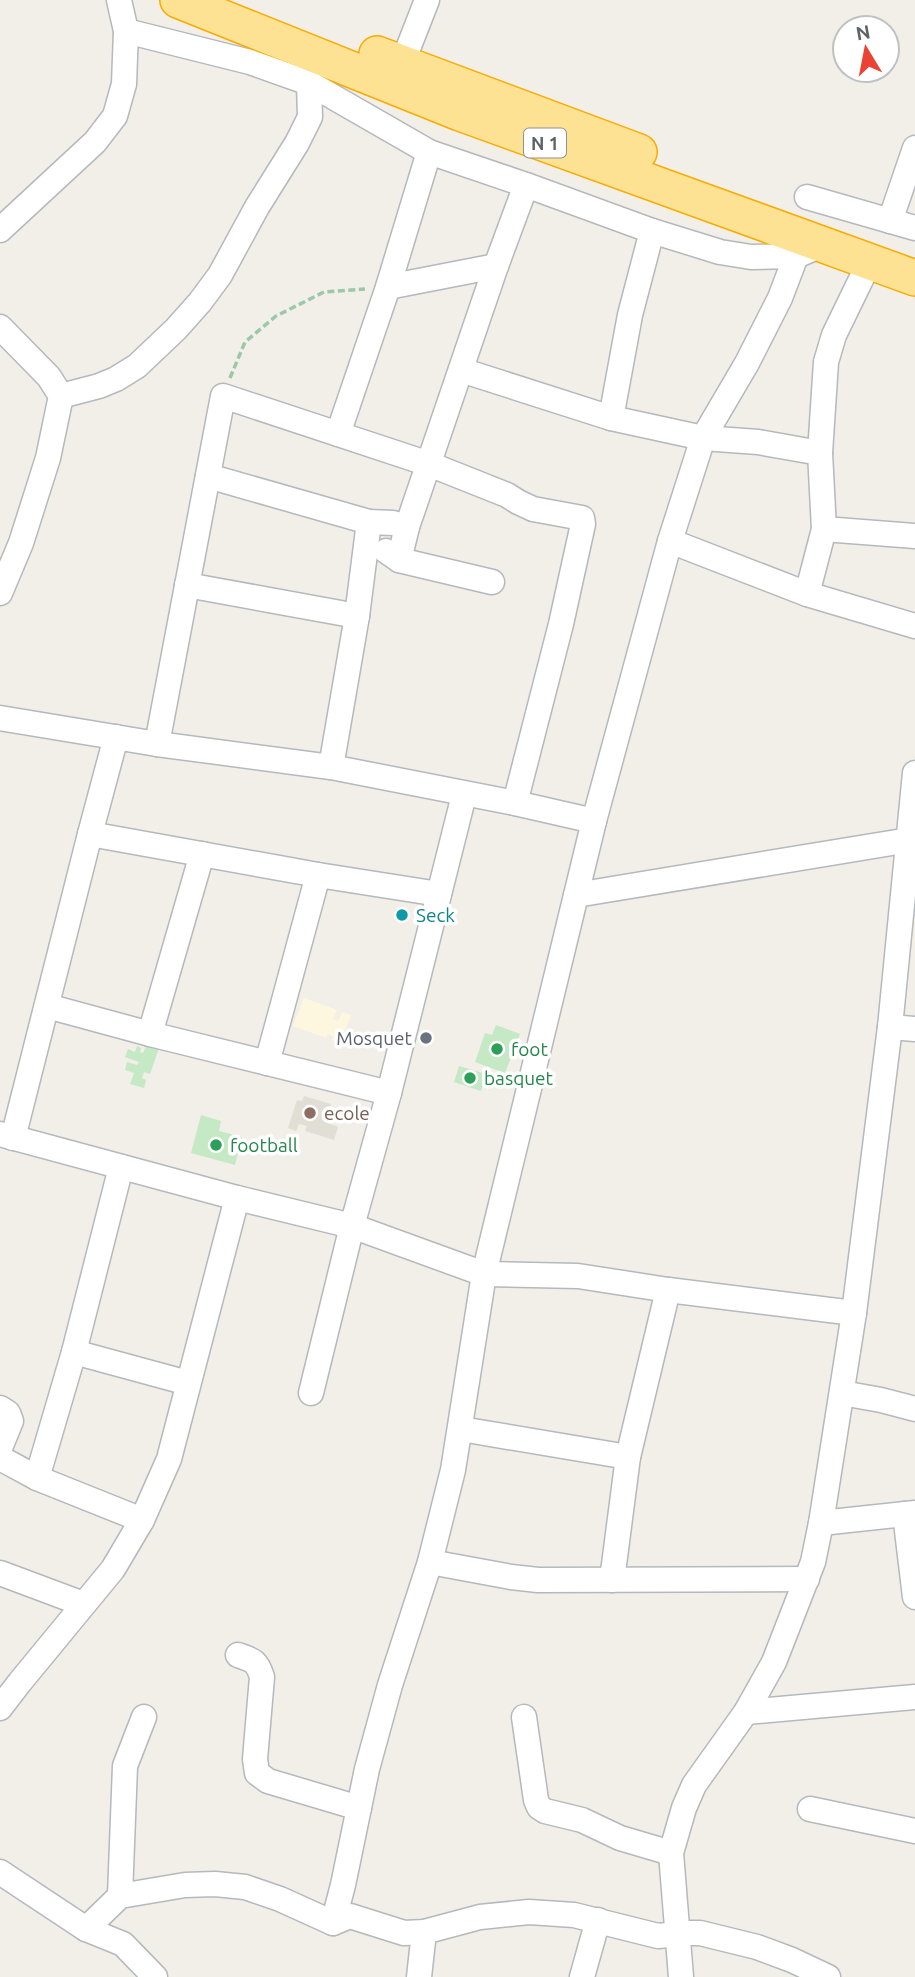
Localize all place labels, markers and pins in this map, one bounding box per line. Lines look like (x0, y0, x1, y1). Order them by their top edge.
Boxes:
place label: Seck (416, 904, 455, 926)
marker: Seck (394, 907, 410, 923)
place label: Mosquet (336, 1027, 413, 1049)
marker: Mosquet (418, 1030, 434, 1046)
place label: foot (511, 1038, 548, 1060)
marker: foot (489, 1041, 505, 1057)
place label: basquet (484, 1067, 554, 1089)
marker: basquet (462, 1070, 478, 1086)
place label: ecole (324, 1102, 370, 1124)
marker: ecole (302, 1105, 318, 1121)
place label: football (230, 1134, 298, 1156)
marker: football (208, 1137, 224, 1153)

